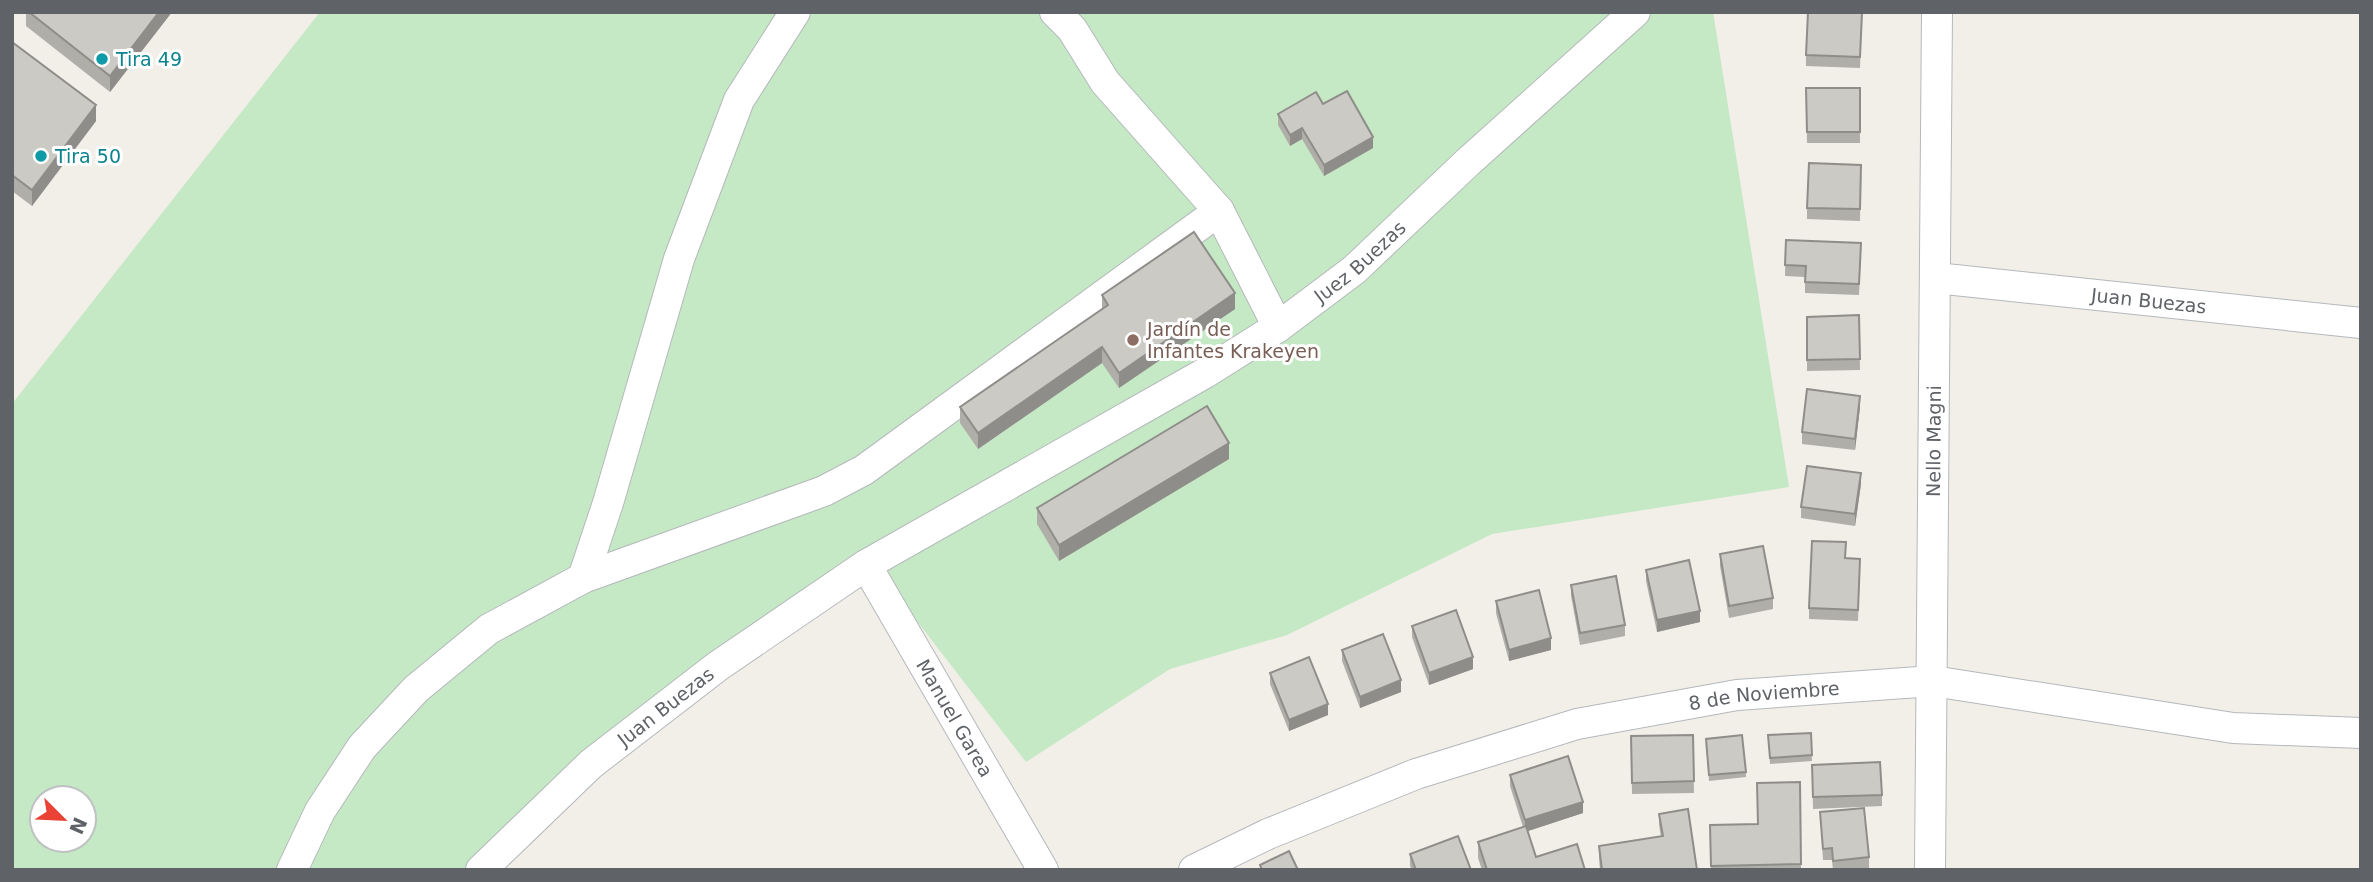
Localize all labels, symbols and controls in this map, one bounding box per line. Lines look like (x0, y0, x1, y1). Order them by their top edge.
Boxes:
place label: Tira 49 (115, 48, 182, 70)
marker: Tira 49 (94, 51, 110, 67)
place label: Tira 50 (54, 145, 121, 167)
marker: Tira 50 (33, 148, 49, 164)
street label: Juez Buezas (1309, 216, 1410, 308)
street label: Juan Buezas (2089, 283, 2208, 318)
place label: Jardín de Infantes Krakeyen (1146, 318, 1319, 362)
marker: Jardín de Infantes Krakeyen (1125, 332, 1141, 348)
street label: Nello Magni (1922, 385, 1945, 497)
street label: Manuel Garea (912, 655, 998, 781)
street label: Juan Buezas (612, 662, 718, 751)
street label: 8 de Noviembre (1687, 677, 1840, 715)
north arrow (28, 784, 98, 854)
text: N (65, 814, 92, 838)

